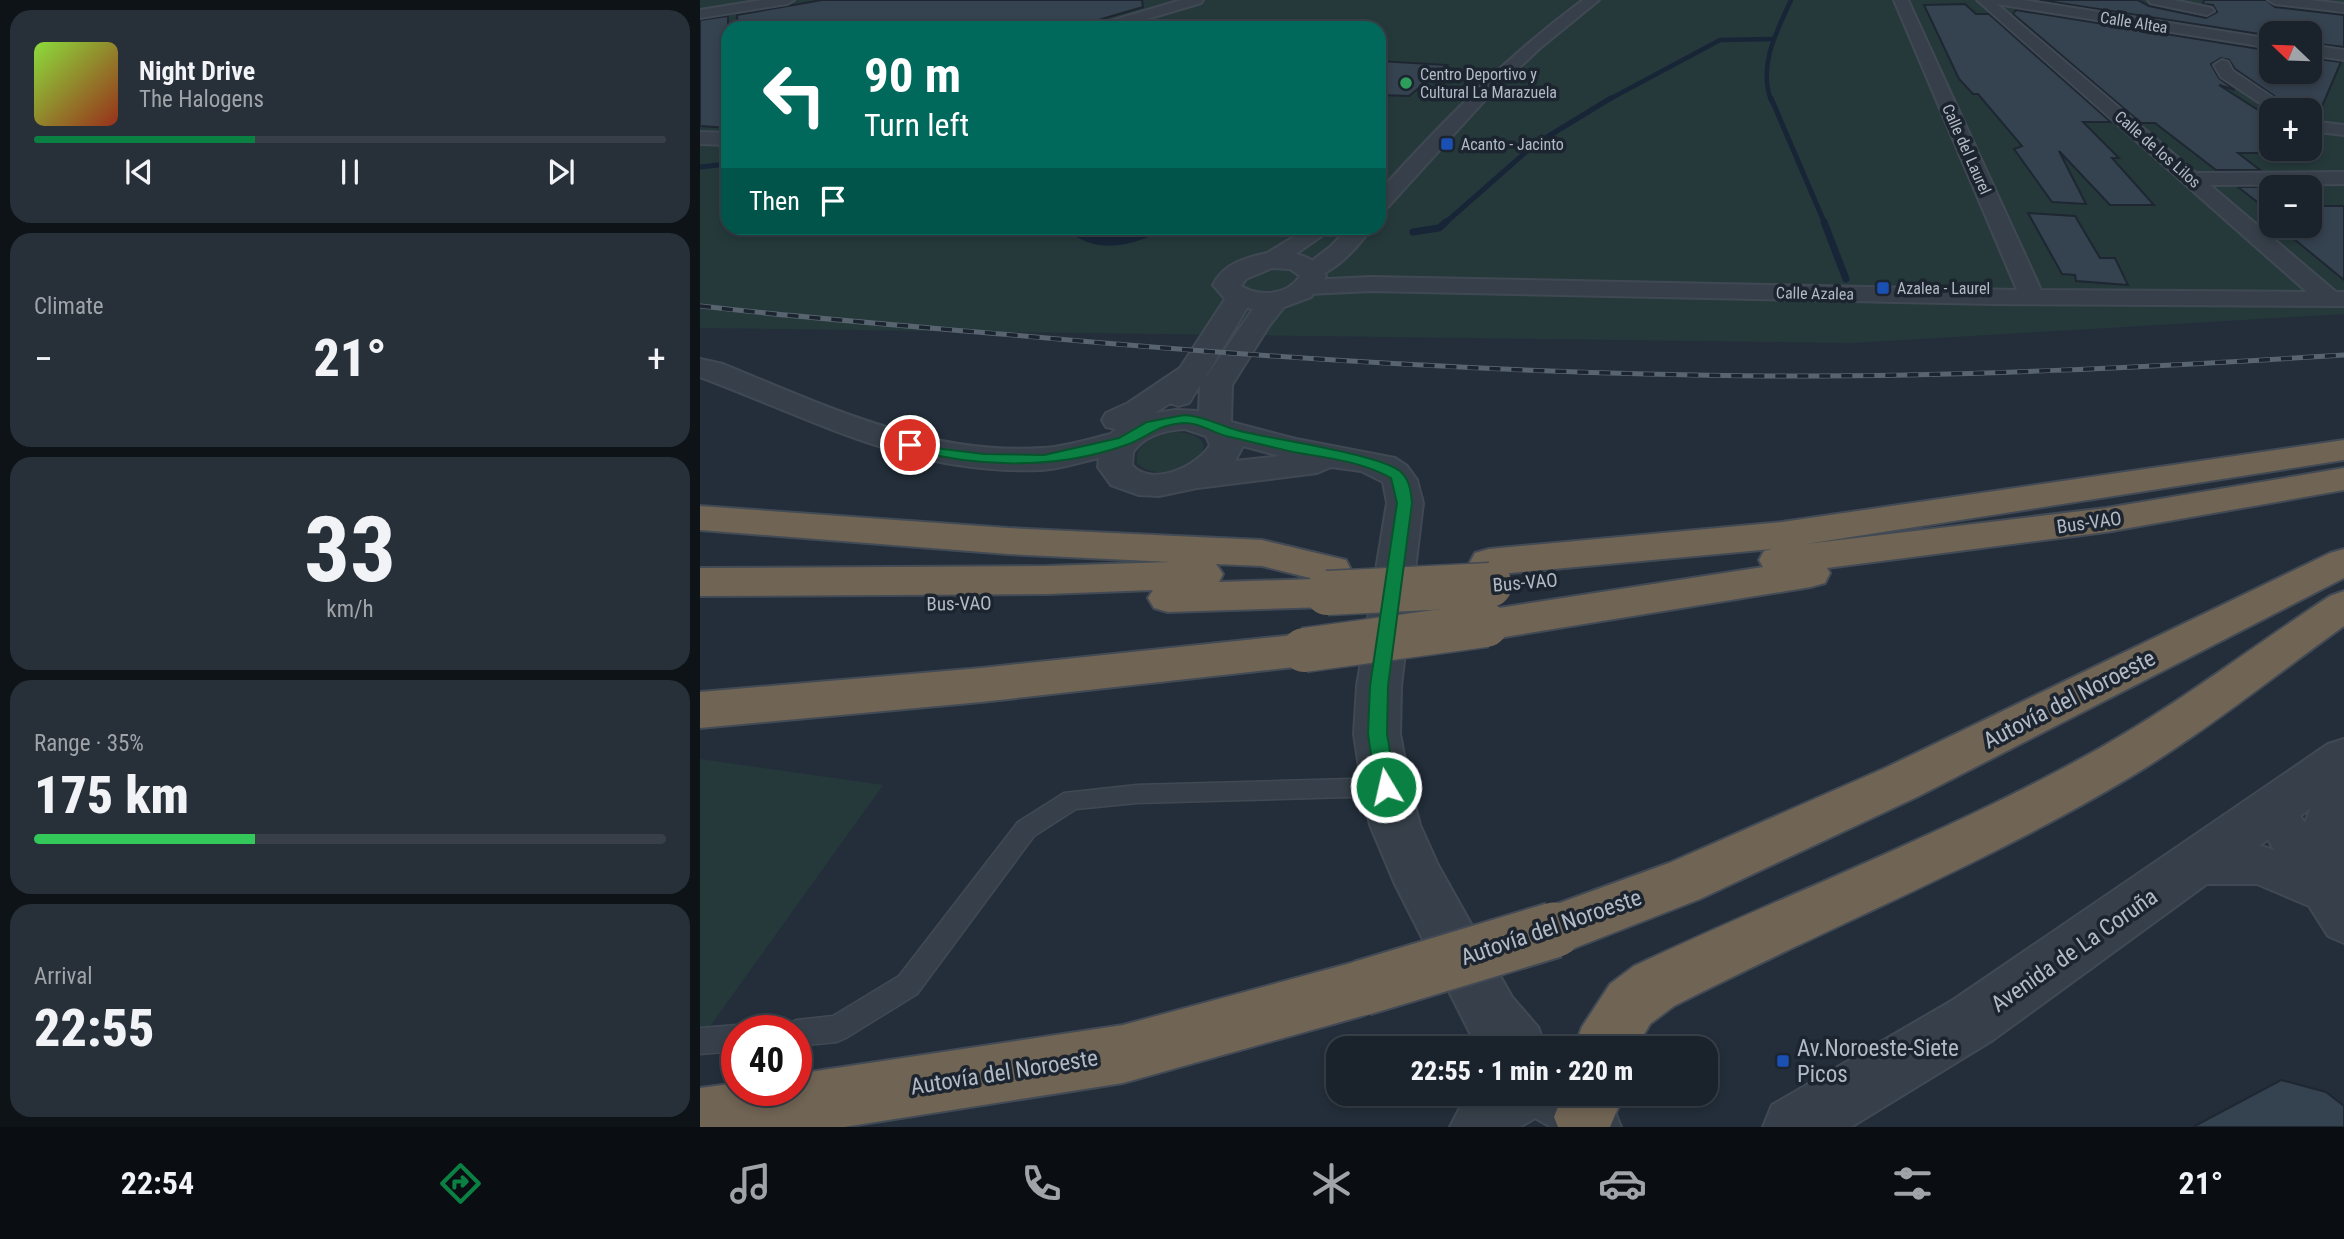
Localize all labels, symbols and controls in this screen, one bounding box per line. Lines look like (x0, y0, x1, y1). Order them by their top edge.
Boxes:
street label: Calle Altea (2099, 8, 2169, 37)
north arrow (2259, 21, 2322, 84)
map controls (2259, 21, 2322, 238)
text: 90 m (864, 47, 961, 104)
icon: left (749, 49, 840, 140)
text: Night Drive (139, 56, 255, 86)
place label: Centro Deportivo y Cultural La Marazuela (1420, 65, 1557, 102)
marker: Centro Deportivo y Cultural La Marazuela (1398, 75, 1414, 91)
text: The Halogens (139, 86, 264, 113)
button: + (2259, 98, 2322, 161)
street label: Calle del Laurel (1938, 101, 1995, 197)
text: Turn left (864, 106, 969, 144)
street label: Calle de los Lilos (2111, 107, 2204, 192)
place label: Acanto - Jacinto (1461, 135, 1564, 154)
marker: Acanto - Jacinto (1439, 136, 1455, 152)
icon: previous (120, 153, 158, 191)
icon: pause (331, 153, 369, 191)
icon: next (542, 153, 580, 191)
button: − (2259, 175, 2322, 238)
icon: arrive (814, 182, 852, 220)
text: Then (749, 186, 800, 216)
place label: Azalea - Laurel (1897, 279, 1990, 298)
marker: Azalea - Laurel (1875, 280, 1891, 296)
street label: Calle Azalea (1776, 283, 1854, 304)
text: Climate (34, 293, 104, 320)
text: 21° (313, 328, 387, 389)
text: − (34, 337, 53, 381)
text: + (647, 337, 666, 381)
pin (880, 415, 940, 475)
icon: arrive (891, 426, 929, 464)
text: 33 (304, 497, 396, 603)
street label: Bus-VAO (2055, 507, 2123, 538)
street label: Bus-VAO (1492, 568, 1559, 597)
street label: Bus-VAO (926, 591, 992, 616)
text: km/h (326, 596, 374, 623)
street label: Autovía del Noroeste (1979, 644, 2160, 754)
text: Range · 35% (34, 730, 144, 757)
position arrow (1349, 750, 1423, 824)
text: 175 km (34, 765, 189, 826)
street label: Avenida de La Coruña (1986, 883, 2163, 1018)
street label: Autovía del Noroeste (1457, 884, 1645, 971)
text: Arrival (34, 963, 93, 990)
text: 22:55 (34, 998, 154, 1059)
speed limit sign: 40 (721, 1015, 812, 1106)
place label: Av.Noroeste-Siete Picos (1797, 1035, 1959, 1088)
street label: Autovía del Noroeste (908, 1044, 1100, 1101)
marker: Av.Noroeste-Siete Picos (1775, 1053, 1791, 1069)
text: 22:55 · 1 min · 220 m (1411, 1056, 1633, 1086)
icon: directions (436, 1159, 485, 1208)
icon: music (726, 1159, 775, 1208)
icon: phone (1017, 1159, 1066, 1208)
icon: climate (1307, 1159, 1356, 1208)
icon: car (1598, 1159, 1647, 1208)
icon: filters (1888, 1159, 1937, 1208)
text: 22:54 (121, 1164, 194, 1202)
text: 21° (2178, 1164, 2223, 1202)

